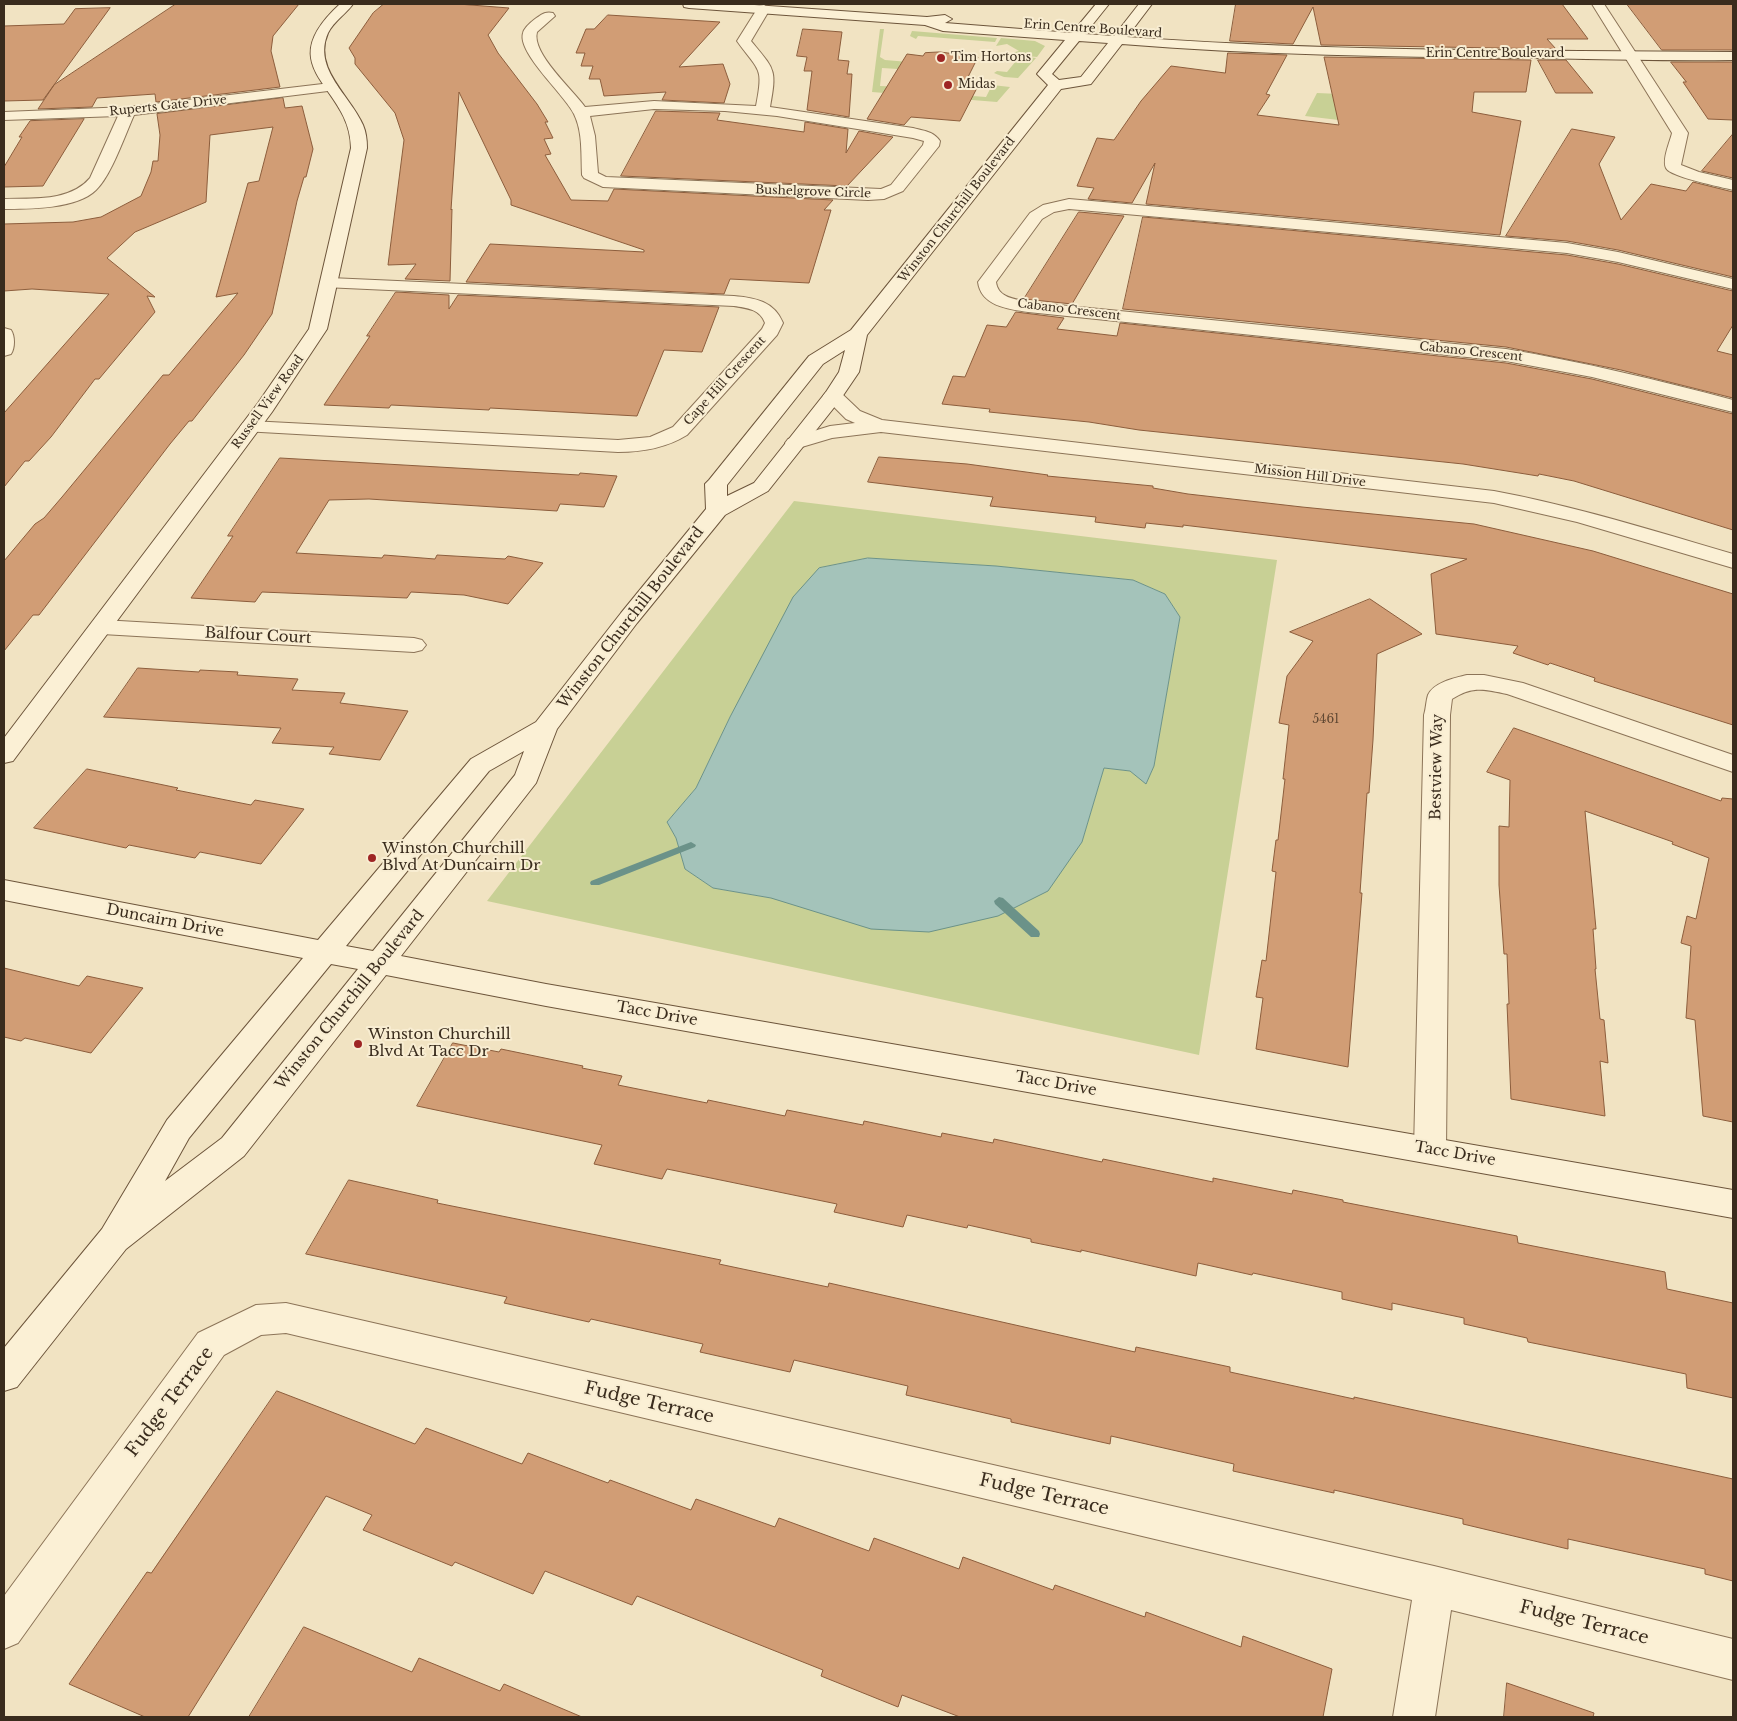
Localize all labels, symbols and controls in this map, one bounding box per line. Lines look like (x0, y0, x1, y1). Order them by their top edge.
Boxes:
street label: Erin Centre Boulevard (1023, 17, 1163, 41)
street label: Erin Centre Boulevard (1426, 47, 1564, 61)
place label: Tim Hortons (951, 51, 1031, 65)
marker: Tim Hortons (935, 52, 947, 64)
place label: Midas (958, 78, 995, 92)
marker: Midas (942, 79, 954, 91)
street label: Ruperts Gate Drive (109, 93, 227, 119)
street label: Winston Churchill Boulevard (896, 134, 1018, 286)
street label: Bushelgrove Circle (755, 183, 871, 201)
street label: Cabano Crescent (1017, 297, 1121, 323)
street label: Cape Hill Crescent (681, 334, 769, 428)
street label: Cabano Crescent (1419, 339, 1523, 365)
street label: Russell View Road (229, 352, 307, 452)
street label: Mission Hill Drive (1253, 462, 1367, 490)
street label: Winston Churchill Boulevard (554, 523, 708, 713)
street label: Balfour Court (204, 624, 312, 648)
house number: 5461 (1313, 713, 1339, 727)
street label: Bestview Way (1427, 714, 1447, 820)
place label: Winston Churchill Blvd At Duncairn Dr (382, 840, 540, 875)
marker: Winston Churchill Blvd At Duncairn Dr (366, 852, 378, 864)
street label: Duncairn Drive (104, 901, 226, 941)
street label: Winston Churchill Boulevard (272, 907, 428, 1093)
street label: Tacc Drive (615, 998, 699, 1030)
place label: Winston Churchill Blvd At Tacc Dr (368, 1026, 511, 1061)
marker: Winston Churchill Blvd At Tacc Dr (352, 1038, 364, 1050)
street label: Tacc Drive (1014, 1068, 1098, 1100)
street label: Tacc Drive (1413, 1138, 1497, 1170)
street label: Fudge Terrace (122, 1343, 218, 1461)
street label: Fudge Terrace (582, 1378, 716, 1428)
street label: Fudge Terrace (977, 1470, 1111, 1520)
street label: Fudge Terrace (1517, 1597, 1651, 1649)

